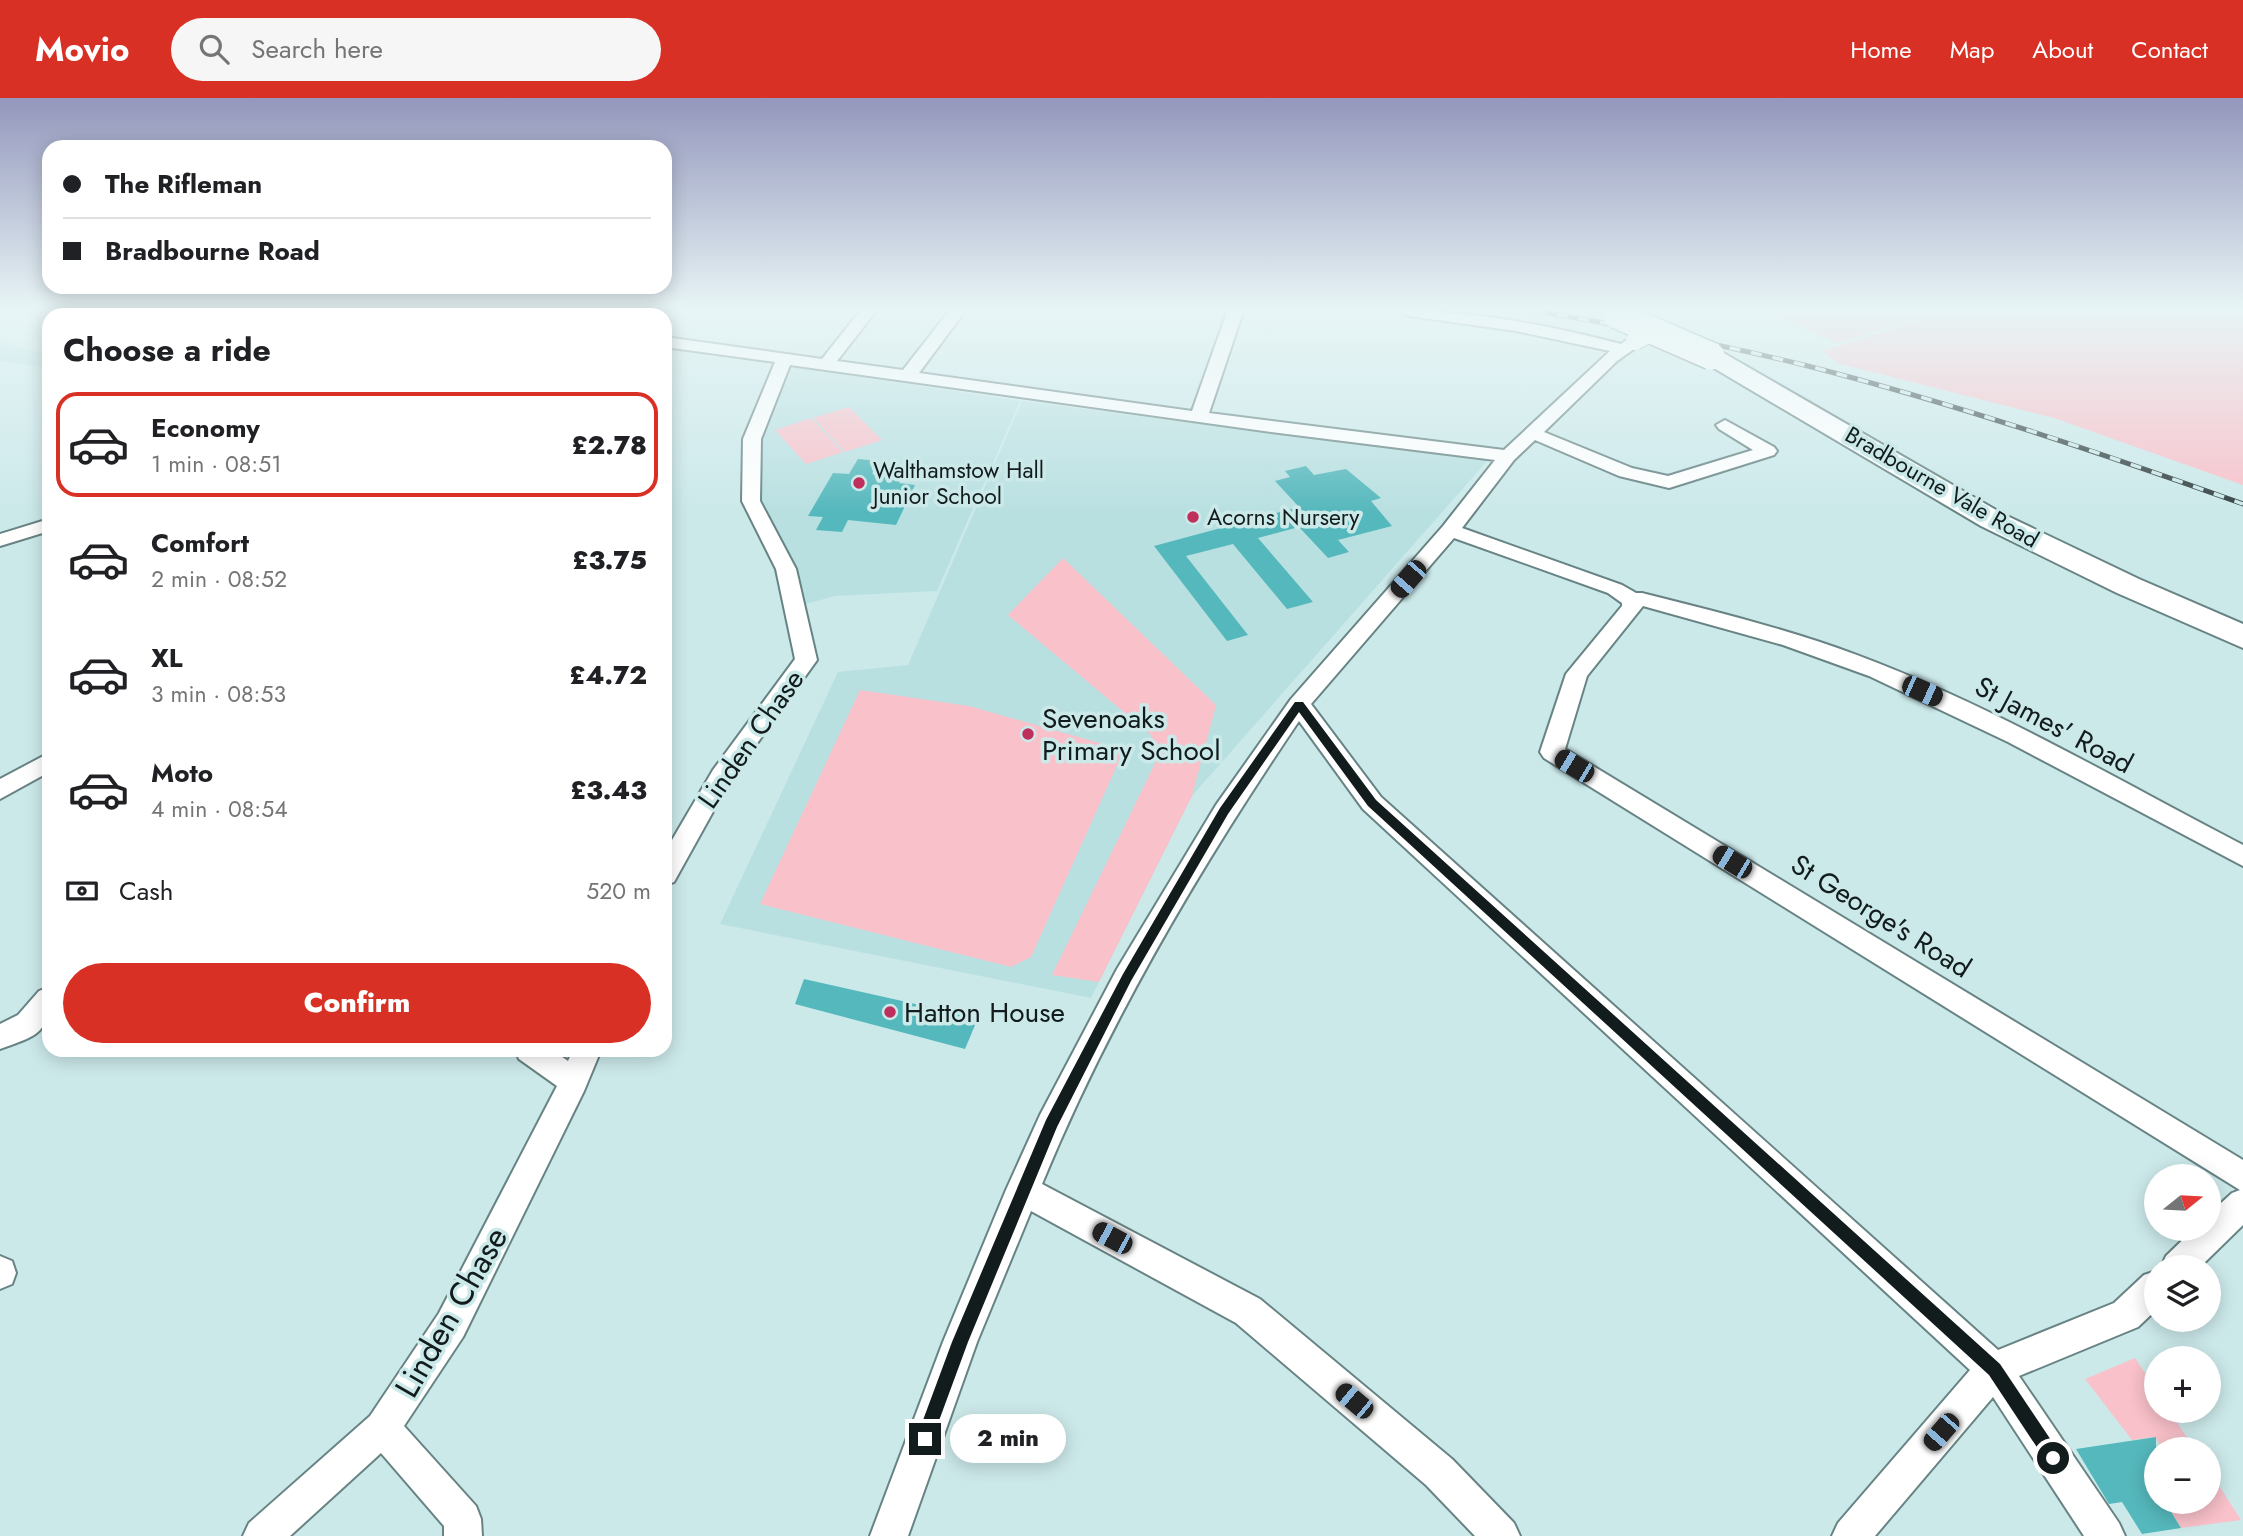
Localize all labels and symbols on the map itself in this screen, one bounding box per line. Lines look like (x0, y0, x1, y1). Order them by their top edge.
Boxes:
street label: Bradbourne Vale Road (1839, 418, 2045, 556)
place label: Walthamstow Hall Junior School (870, 453, 1044, 513)
marker: Walthamstow Hall Junior School (851, 475, 867, 491)
place label: Acorns Nursery (1207, 500, 1360, 534)
marker: Acorns Nursery (1185, 509, 1201, 525)
car (1387, 556, 1430, 602)
street label: Linden Chase (688, 661, 814, 817)
street label: St James' Road (1967, 666, 2141, 784)
car (1899, 673, 1946, 709)
place label: Sevenoaks Primary School (1042, 698, 1221, 771)
marker: Sevenoaks Primary School (1020, 726, 1036, 742)
car (1551, 746, 1598, 786)
car (1709, 842, 1756, 882)
street label: St George's Road (1783, 844, 1979, 988)
place label: Hatton House (904, 992, 1065, 1033)
marker: Hatton House (882, 1004, 898, 1020)
north arrow (2144, 1164, 2221, 1241)
street label: Linden Chase (383, 1218, 519, 1406)
car (1089, 1219, 1136, 1257)
car (1332, 1379, 1377, 1423)
car (1920, 1409, 1963, 1455)
callout: 2 min (950, 1414, 1065, 1464)
route end (909, 1423, 941, 1455)
route start (2037, 1442, 2069, 1474)

